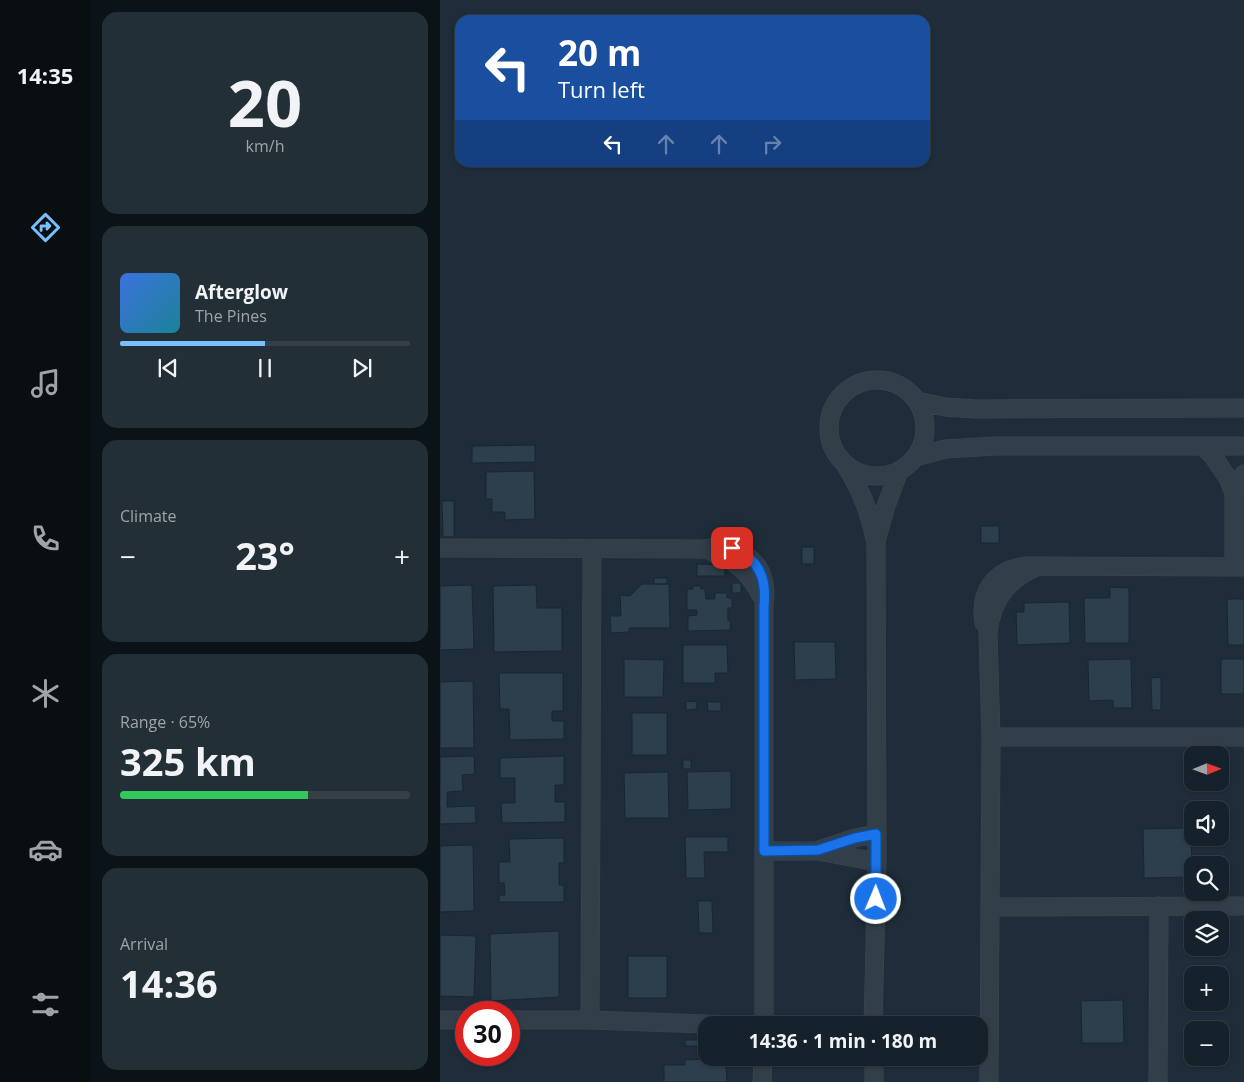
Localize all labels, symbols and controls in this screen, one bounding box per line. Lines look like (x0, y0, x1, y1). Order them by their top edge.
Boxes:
text: 20 m (558, 29, 641, 76)
icon: left (475, 35, 540, 100)
text: 20 (228, 58, 302, 146)
text: 14:35 (17, 60, 73, 90)
text: Turn left (558, 74, 645, 104)
icon: left (599, 130, 627, 158)
icon: ahead (652, 130, 680, 158)
icon: ahead (705, 130, 733, 158)
icon: right (758, 130, 786, 158)
text: km/h (246, 135, 284, 157)
icon: directions (28, 210, 63, 245)
text: Afterglow (195, 279, 288, 305)
text: The Pines (195, 305, 267, 327)
icon: previous (154, 354, 182, 382)
icon: pause (251, 354, 279, 382)
icon: next (348, 354, 376, 382)
icon: music (28, 366, 63, 401)
text: Climate (120, 505, 177, 527)
icon: phone (28, 521, 63, 556)
pin (711, 527, 753, 569)
text: 23° (235, 529, 295, 581)
icon: arrive (718, 534, 746, 562)
text: − (120, 537, 136, 575)
text: + (394, 537, 410, 575)
icon: climate (28, 676, 63, 711)
text: Range · 65% (120, 711, 210, 733)
text: 325 km (120, 735, 256, 787)
north arrow (1184, 746, 1229, 791)
map controls (1184, 746, 1229, 1066)
button: sound (1184, 801, 1229, 846)
icon: car (28, 832, 63, 867)
button: search (1184, 856, 1229, 901)
position arrow (849, 872, 901, 924)
button: layers (1184, 911, 1229, 956)
text: Arrival (120, 933, 168, 955)
text: 14:36 (120, 957, 218, 1009)
button: + (1184, 966, 1229, 1011)
icon: filters (28, 987, 63, 1022)
speed limit sign: 30 (455, 1001, 520, 1066)
button: − (1184, 1021, 1229, 1066)
text: 14:36 · 1 min · 180 m (749, 1028, 937, 1054)

